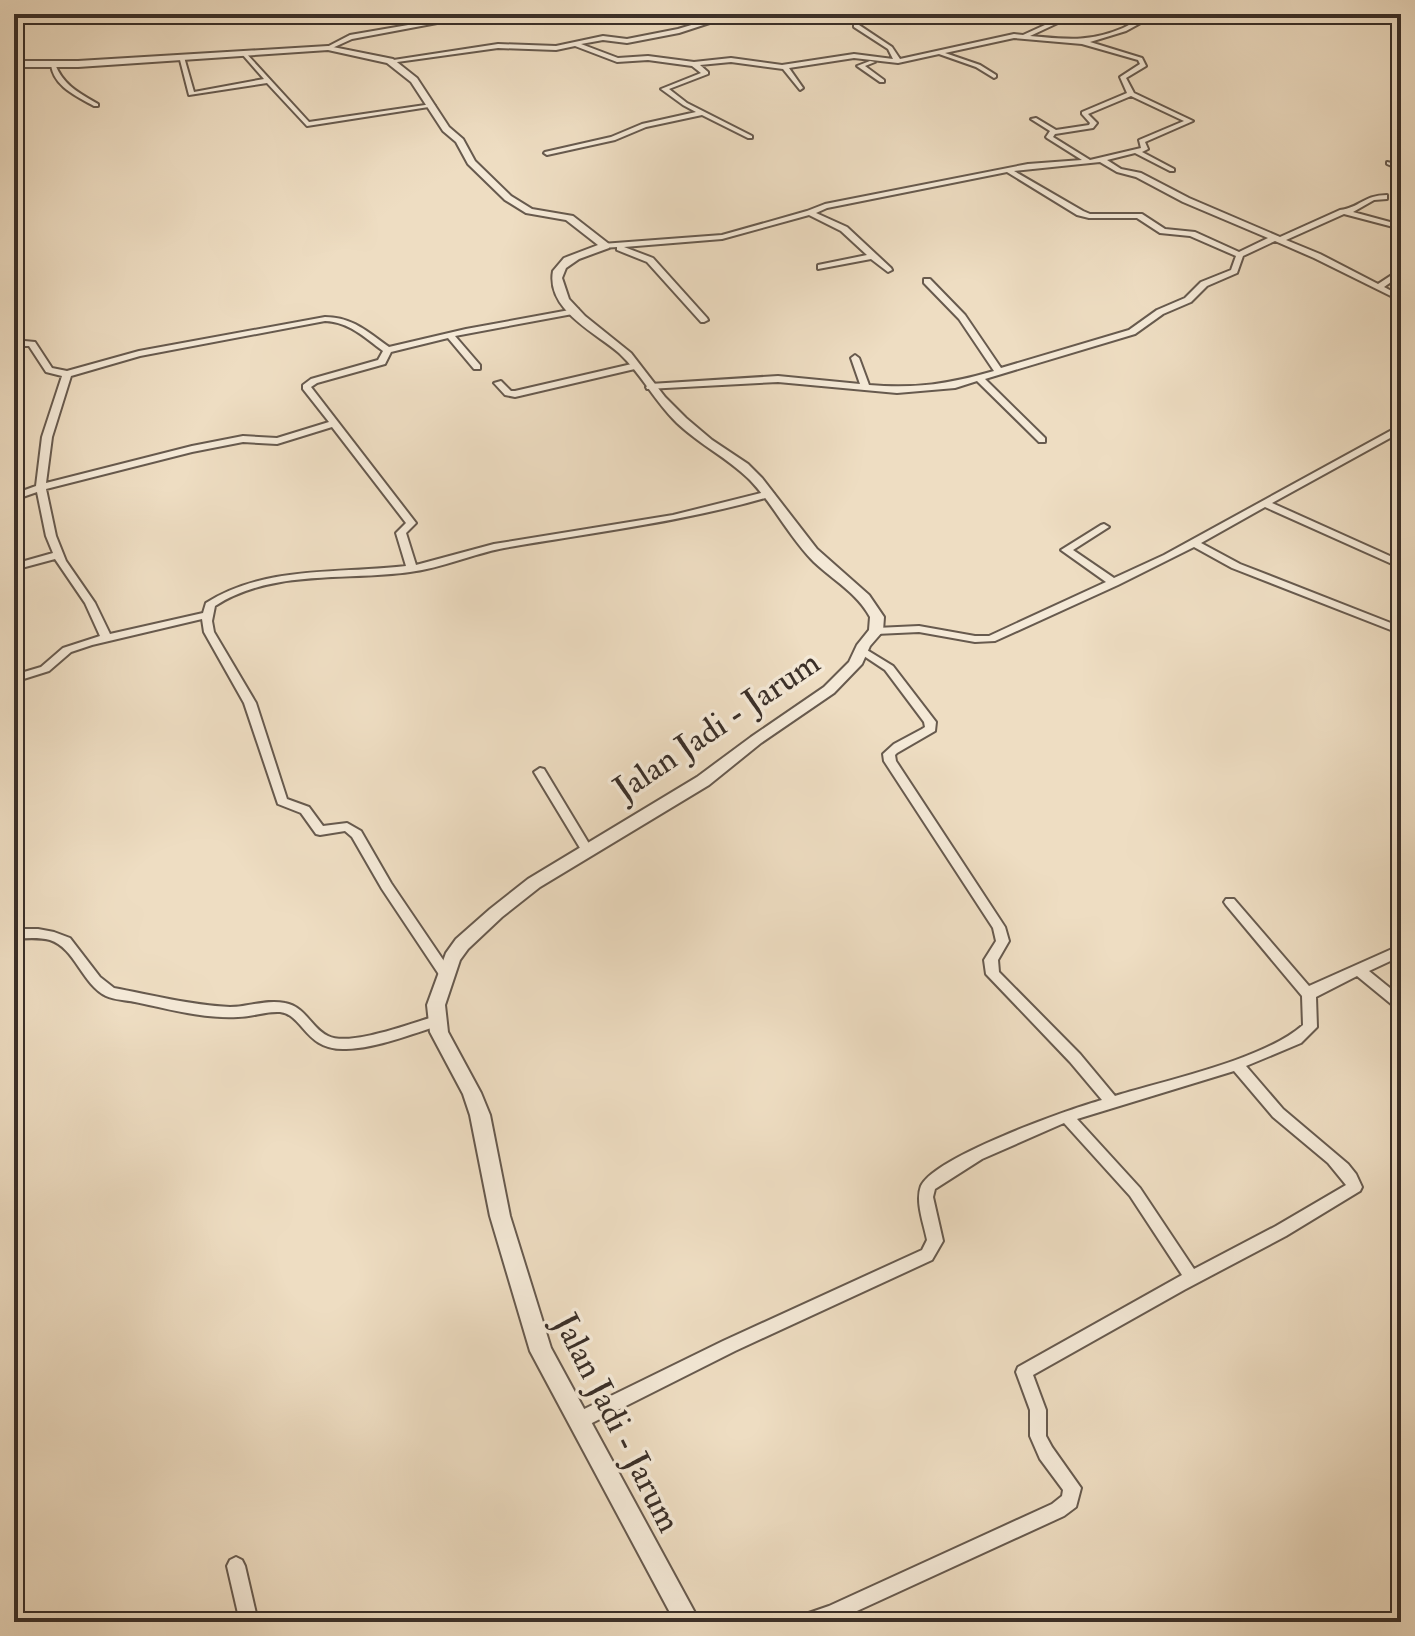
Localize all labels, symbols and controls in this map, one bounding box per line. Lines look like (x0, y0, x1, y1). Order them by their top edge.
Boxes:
street label: Jalan Jadi - Jarum (605, 641, 828, 811)
street label: Jalan Jadi - Jarum (543, 1306, 691, 1539)

